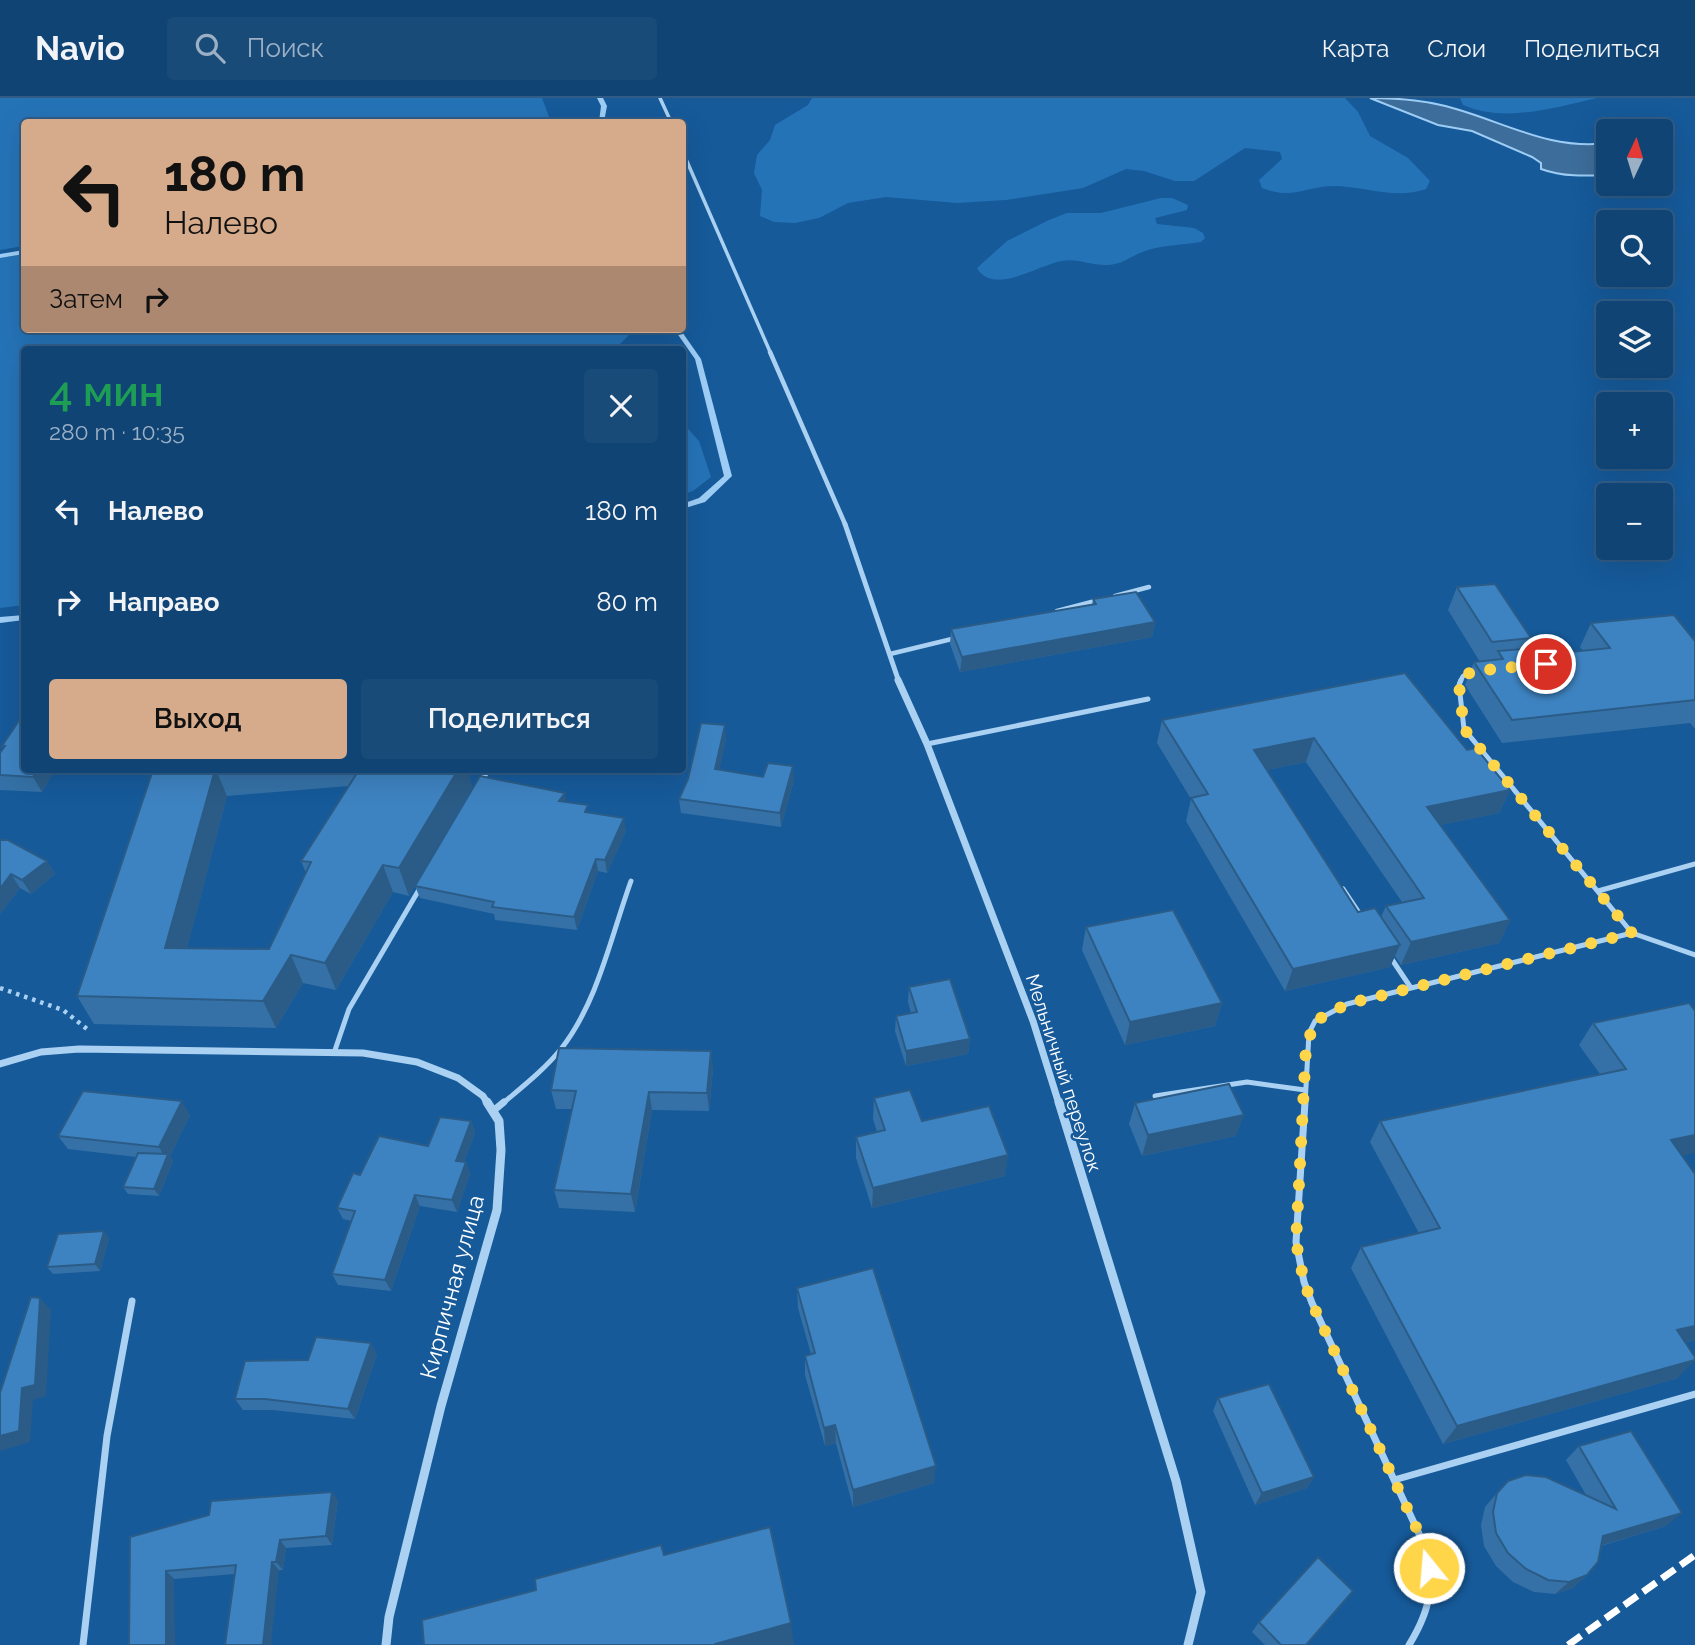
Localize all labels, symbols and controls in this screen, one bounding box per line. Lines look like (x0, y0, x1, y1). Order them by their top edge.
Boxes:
search box (167, 17, 657, 80)
text: Navio (35, 29, 125, 68)
icon: search (191, 29, 229, 67)
text: Поиск (247, 33, 324, 63)
text: Карта (1322, 34, 1389, 63)
text: Слои (1427, 34, 1486, 63)
text: Поделиться (1524, 34, 1660, 63)
north arrow (1596, 119, 1673, 196)
map controls (1596, 119, 1673, 560)
text: 180 m (164, 145, 305, 202)
icon: left (49, 147, 140, 238)
text: Налево (164, 204, 278, 241)
button: search (1596, 210, 1673, 287)
icon: right (137, 280, 175, 318)
text: Затем (49, 284, 123, 314)
button: layers (1596, 301, 1673, 378)
text: 4 мин (49, 367, 164, 416)
button: close (584, 369, 658, 443)
button: + (1596, 392, 1673, 469)
text: 280 m · 10:35 (49, 418, 185, 445)
button: − (1596, 483, 1673, 560)
icon: left (49, 492, 87, 530)
text: Налево (108, 496, 204, 526)
text: 180 m (585, 496, 658, 526)
icon: right (49, 583, 87, 621)
text: Направо (108, 587, 219, 617)
text: 80 m (596, 587, 658, 617)
pin (1516, 634, 1576, 694)
icon: arrive (1527, 645, 1565, 683)
button: Выход (49, 679, 347, 759)
button: Поделиться (361, 679, 658, 759)
street label: Мельничный переулок (1022, 971, 1106, 1175)
street label: Кирпичная улица (414, 1192, 489, 1382)
position arrow (1392, 1531, 1466, 1605)

